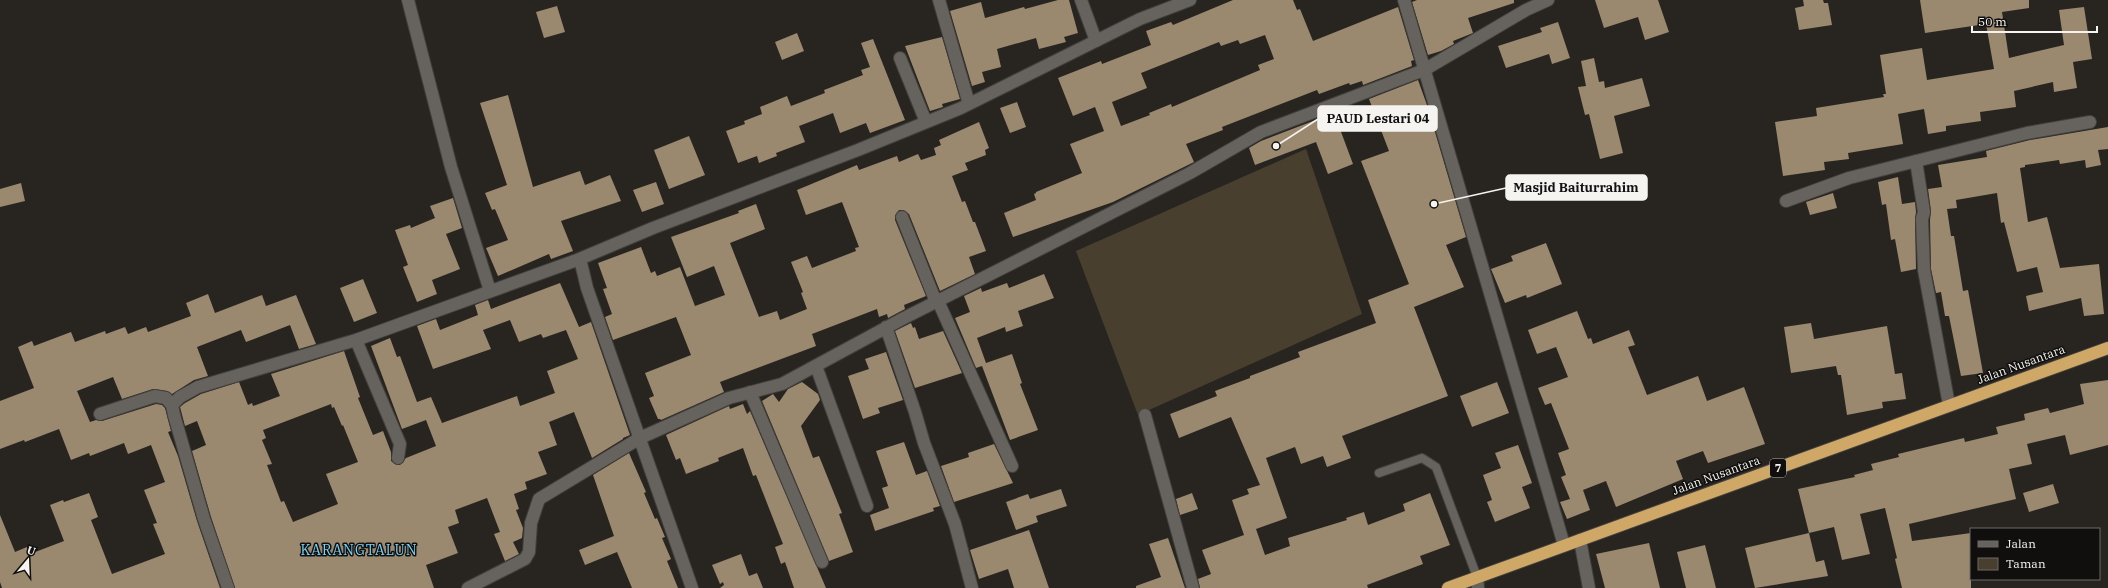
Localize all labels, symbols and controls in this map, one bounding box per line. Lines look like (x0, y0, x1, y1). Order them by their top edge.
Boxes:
scale bar (1972, 8, 2097, 34)
text: 50 m (1978, 14, 2007, 29)
callout: PAUD Lestari 04 (1318, 106, 1437, 131)
text: PAUD Lestari 04 (1326, 110, 1430, 127)
callout: Masjid Baiturrahim (1506, 175, 1647, 200)
text: Masjid Baiturrahim (1513, 179, 1639, 196)
street label: Jalan Nusantara (1975, 341, 2067, 387)
street label: Jalan Nusantara (1670, 452, 1762, 498)
road number: 7 (1770, 459, 1786, 477)
legend (1970, 528, 2100, 580)
text: Jalan (2006, 536, 2036, 551)
north arrow (8, 540, 48, 580)
district label: KARANGTALUN (300, 541, 418, 559)
text: U (25, 543, 38, 559)
text: Taman (2006, 556, 2046, 571)

